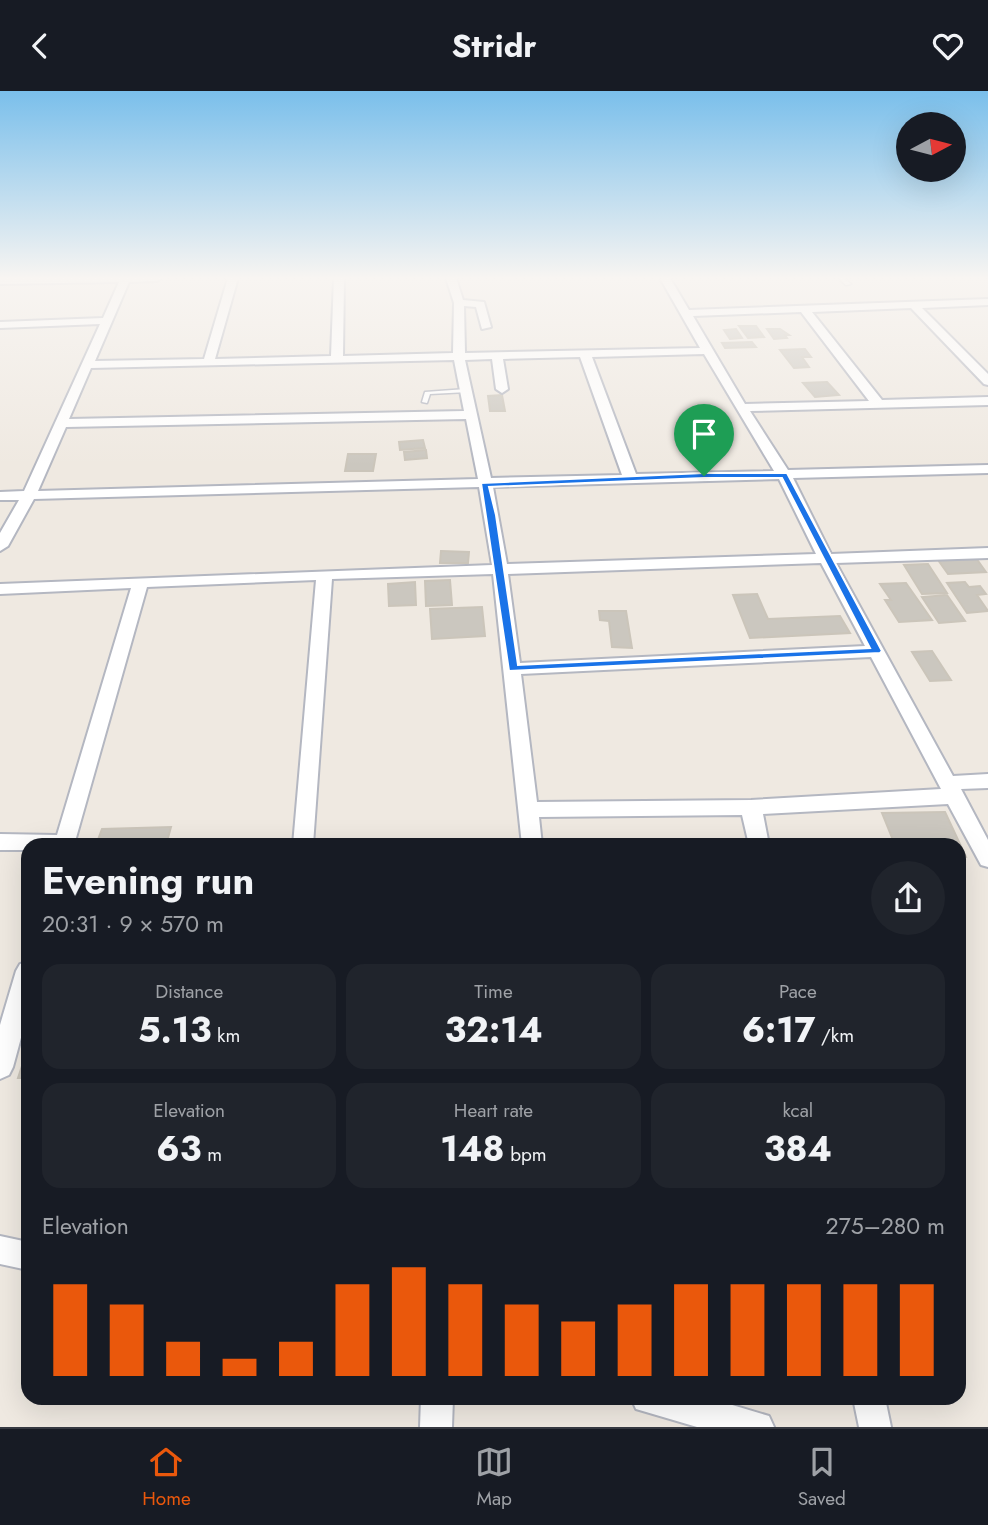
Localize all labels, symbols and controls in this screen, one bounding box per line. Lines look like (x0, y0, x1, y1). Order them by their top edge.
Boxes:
text: Stridr (451, 23, 537, 69)
icon: back (21, 27, 59, 65)
icon: heart (929, 27, 967, 65)
north arrow (896, 112, 966, 182)
map controls (896, 112, 966, 182)
pin (674, 404, 734, 476)
icon: arrive (685, 415, 723, 453)
text: Evening run (42, 853, 254, 908)
button: share (871, 861, 945, 935)
text: 20:31 · 9 × 570 m (42, 907, 224, 941)
text: Distance (155, 978, 223, 1005)
text: Time (474, 978, 513, 1005)
text: Pace (779, 978, 817, 1005)
text: 5.13 (138, 1005, 211, 1055)
text: 32:14 (444, 1005, 543, 1055)
text: 6:17 (742, 1005, 815, 1055)
text: km (211, 1022, 240, 1049)
text: /km (815, 1022, 854, 1049)
text: Elevation (153, 1097, 225, 1124)
text: Heart rate (454, 1097, 533, 1124)
text: kcal (782, 1097, 813, 1124)
text: 63 (156, 1124, 201, 1174)
text: 148 (440, 1124, 505, 1174)
text: 384 (764, 1124, 832, 1174)
text: m (201, 1141, 222, 1168)
text: bpm (505, 1141, 547, 1168)
text: Elevation (42, 1209, 129, 1243)
text: 275–280 m (826, 1209, 945, 1243)
tab: Home (142, 1443, 191, 1512)
tab: Map (475, 1443, 513, 1512)
tab: Saved (798, 1443, 846, 1512)

